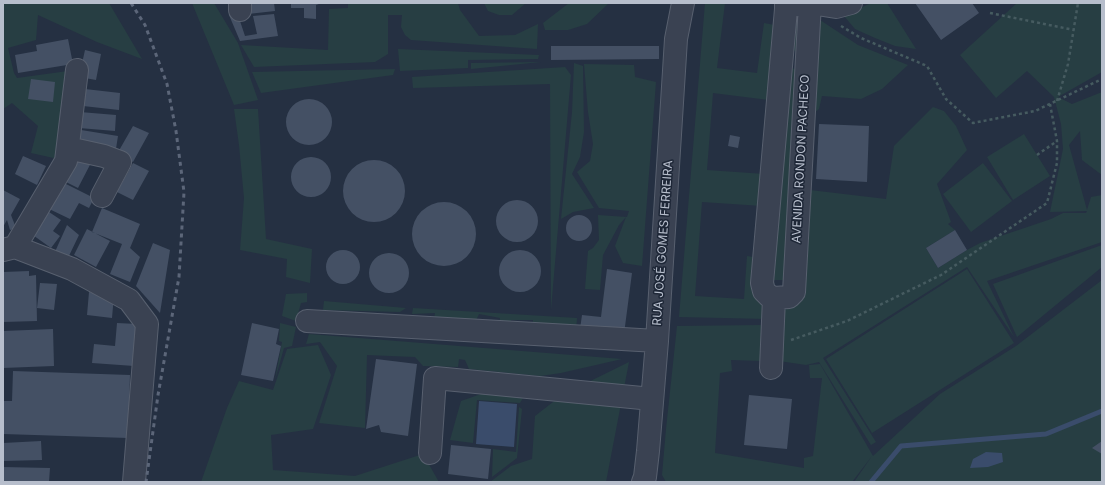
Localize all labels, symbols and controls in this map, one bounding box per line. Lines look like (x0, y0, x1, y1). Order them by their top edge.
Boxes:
street label: AVENIDA RONDON PACHECO (789, 74, 813, 244)
street label: RUA JOSÉ GOMES FERREIRA (650, 160, 676, 326)

